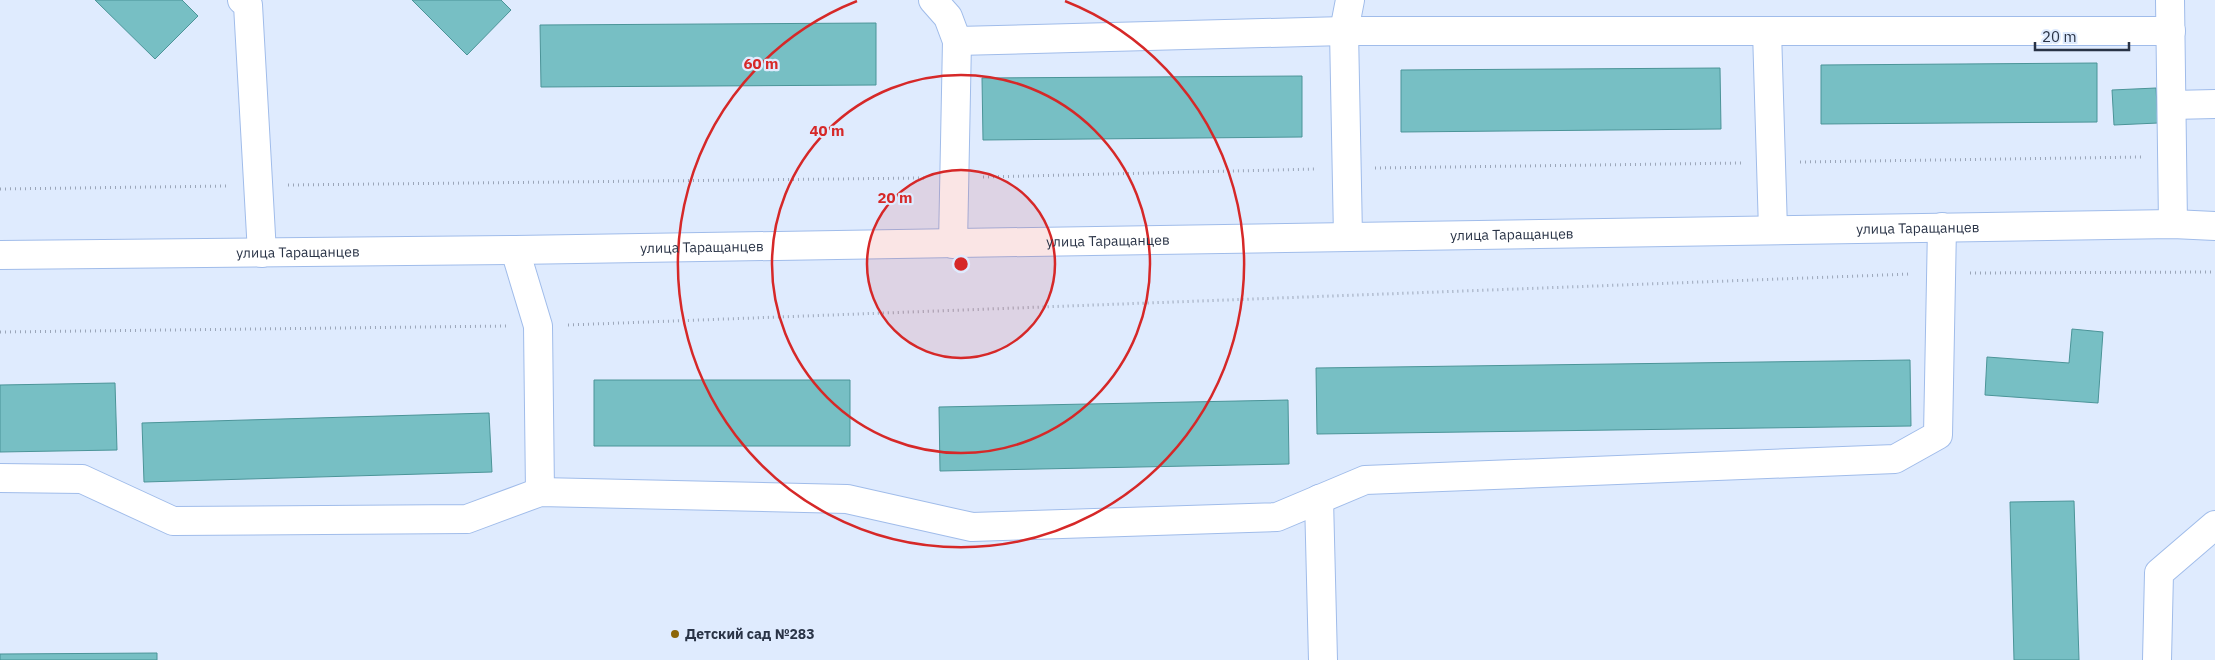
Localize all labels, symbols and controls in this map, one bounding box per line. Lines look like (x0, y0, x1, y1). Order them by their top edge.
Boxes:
scale bar (2035, 20, 2129, 52)
text: 20 m (2042, 27, 2077, 46)
text: 60 m (744, 54, 778, 73)
text: 40 m (810, 121, 844, 140)
text: 20 m (878, 188, 912, 207)
street label: улица Таращанцев (1856, 218, 1980, 238)
street label: улица Таращанцев (1450, 224, 1574, 244)
street label: улица Таращанцев (1046, 231, 1170, 251)
street label: улица Таращанцев (640, 237, 764, 257)
street label: улица Таращанцев (236, 243, 360, 262)
centre of rings (952, 255, 970, 273)
place label: Детский сад №283 (685, 625, 815, 643)
marker: Детский сад №283 (669, 628, 681, 640)

